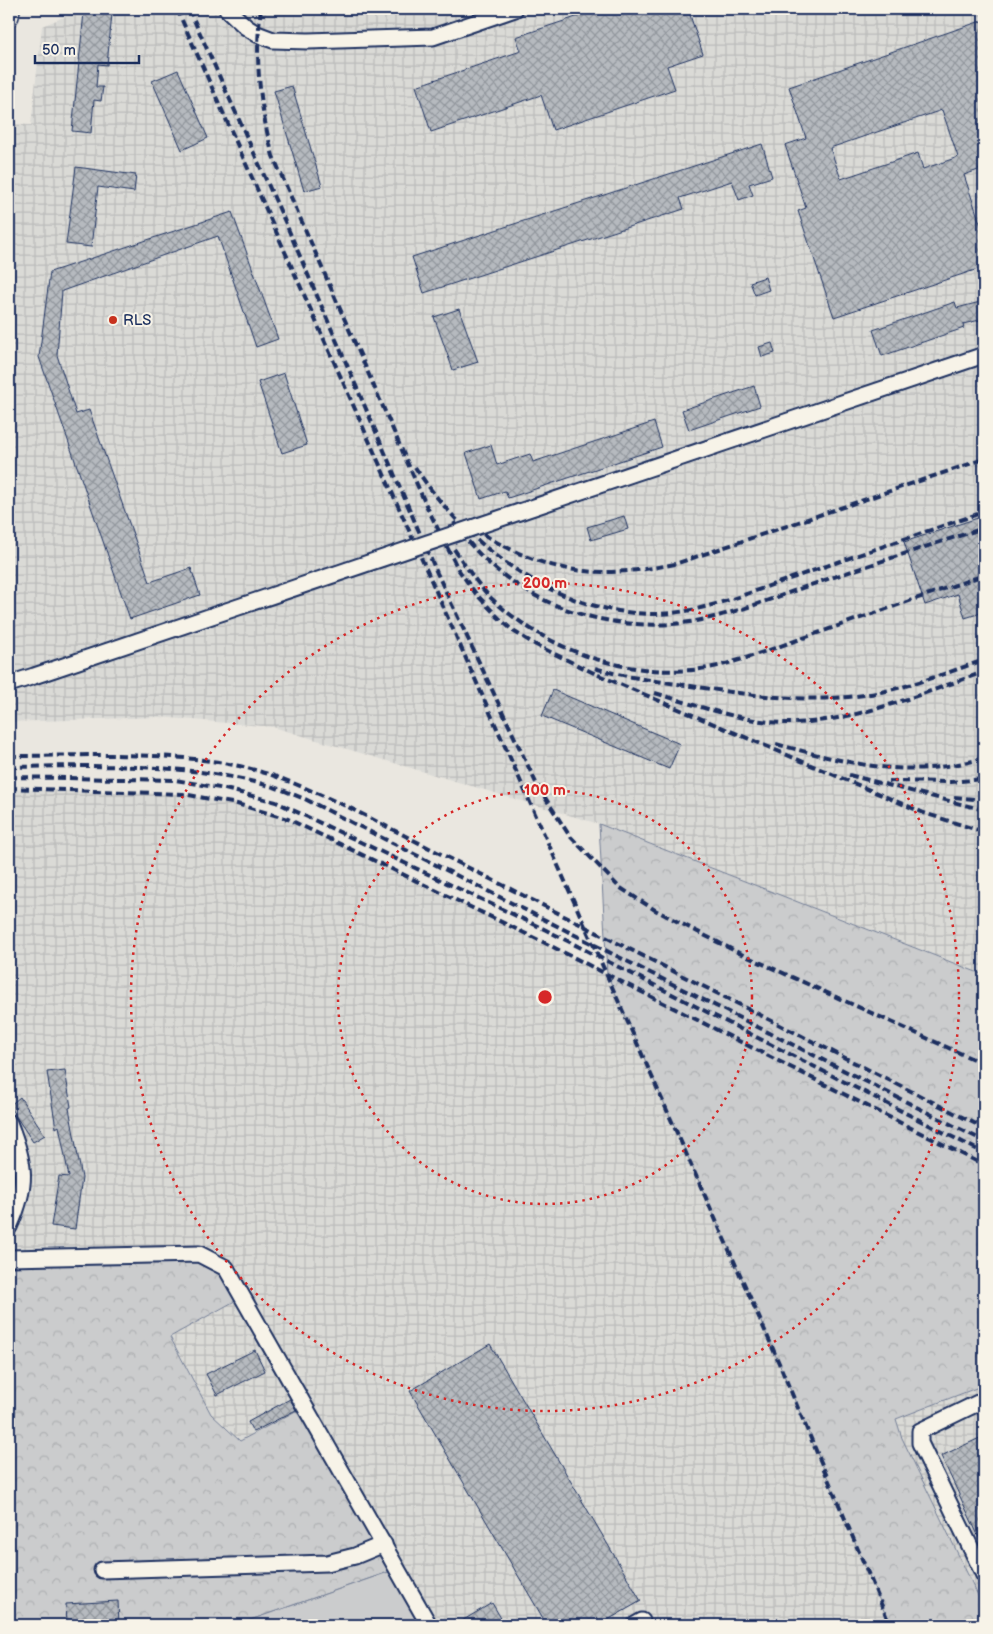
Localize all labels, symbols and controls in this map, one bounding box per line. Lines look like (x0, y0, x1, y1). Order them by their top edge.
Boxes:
scale bar (35, 32, 139, 64)
text: 50 m (42, 41, 76, 60)
place label: RLS (123, 311, 151, 330)
marker: RLS (107, 314, 119, 326)
text: 200 m (523, 574, 567, 593)
text: 100 m (524, 781, 566, 800)
centre of rings (536, 988, 554, 1006)

